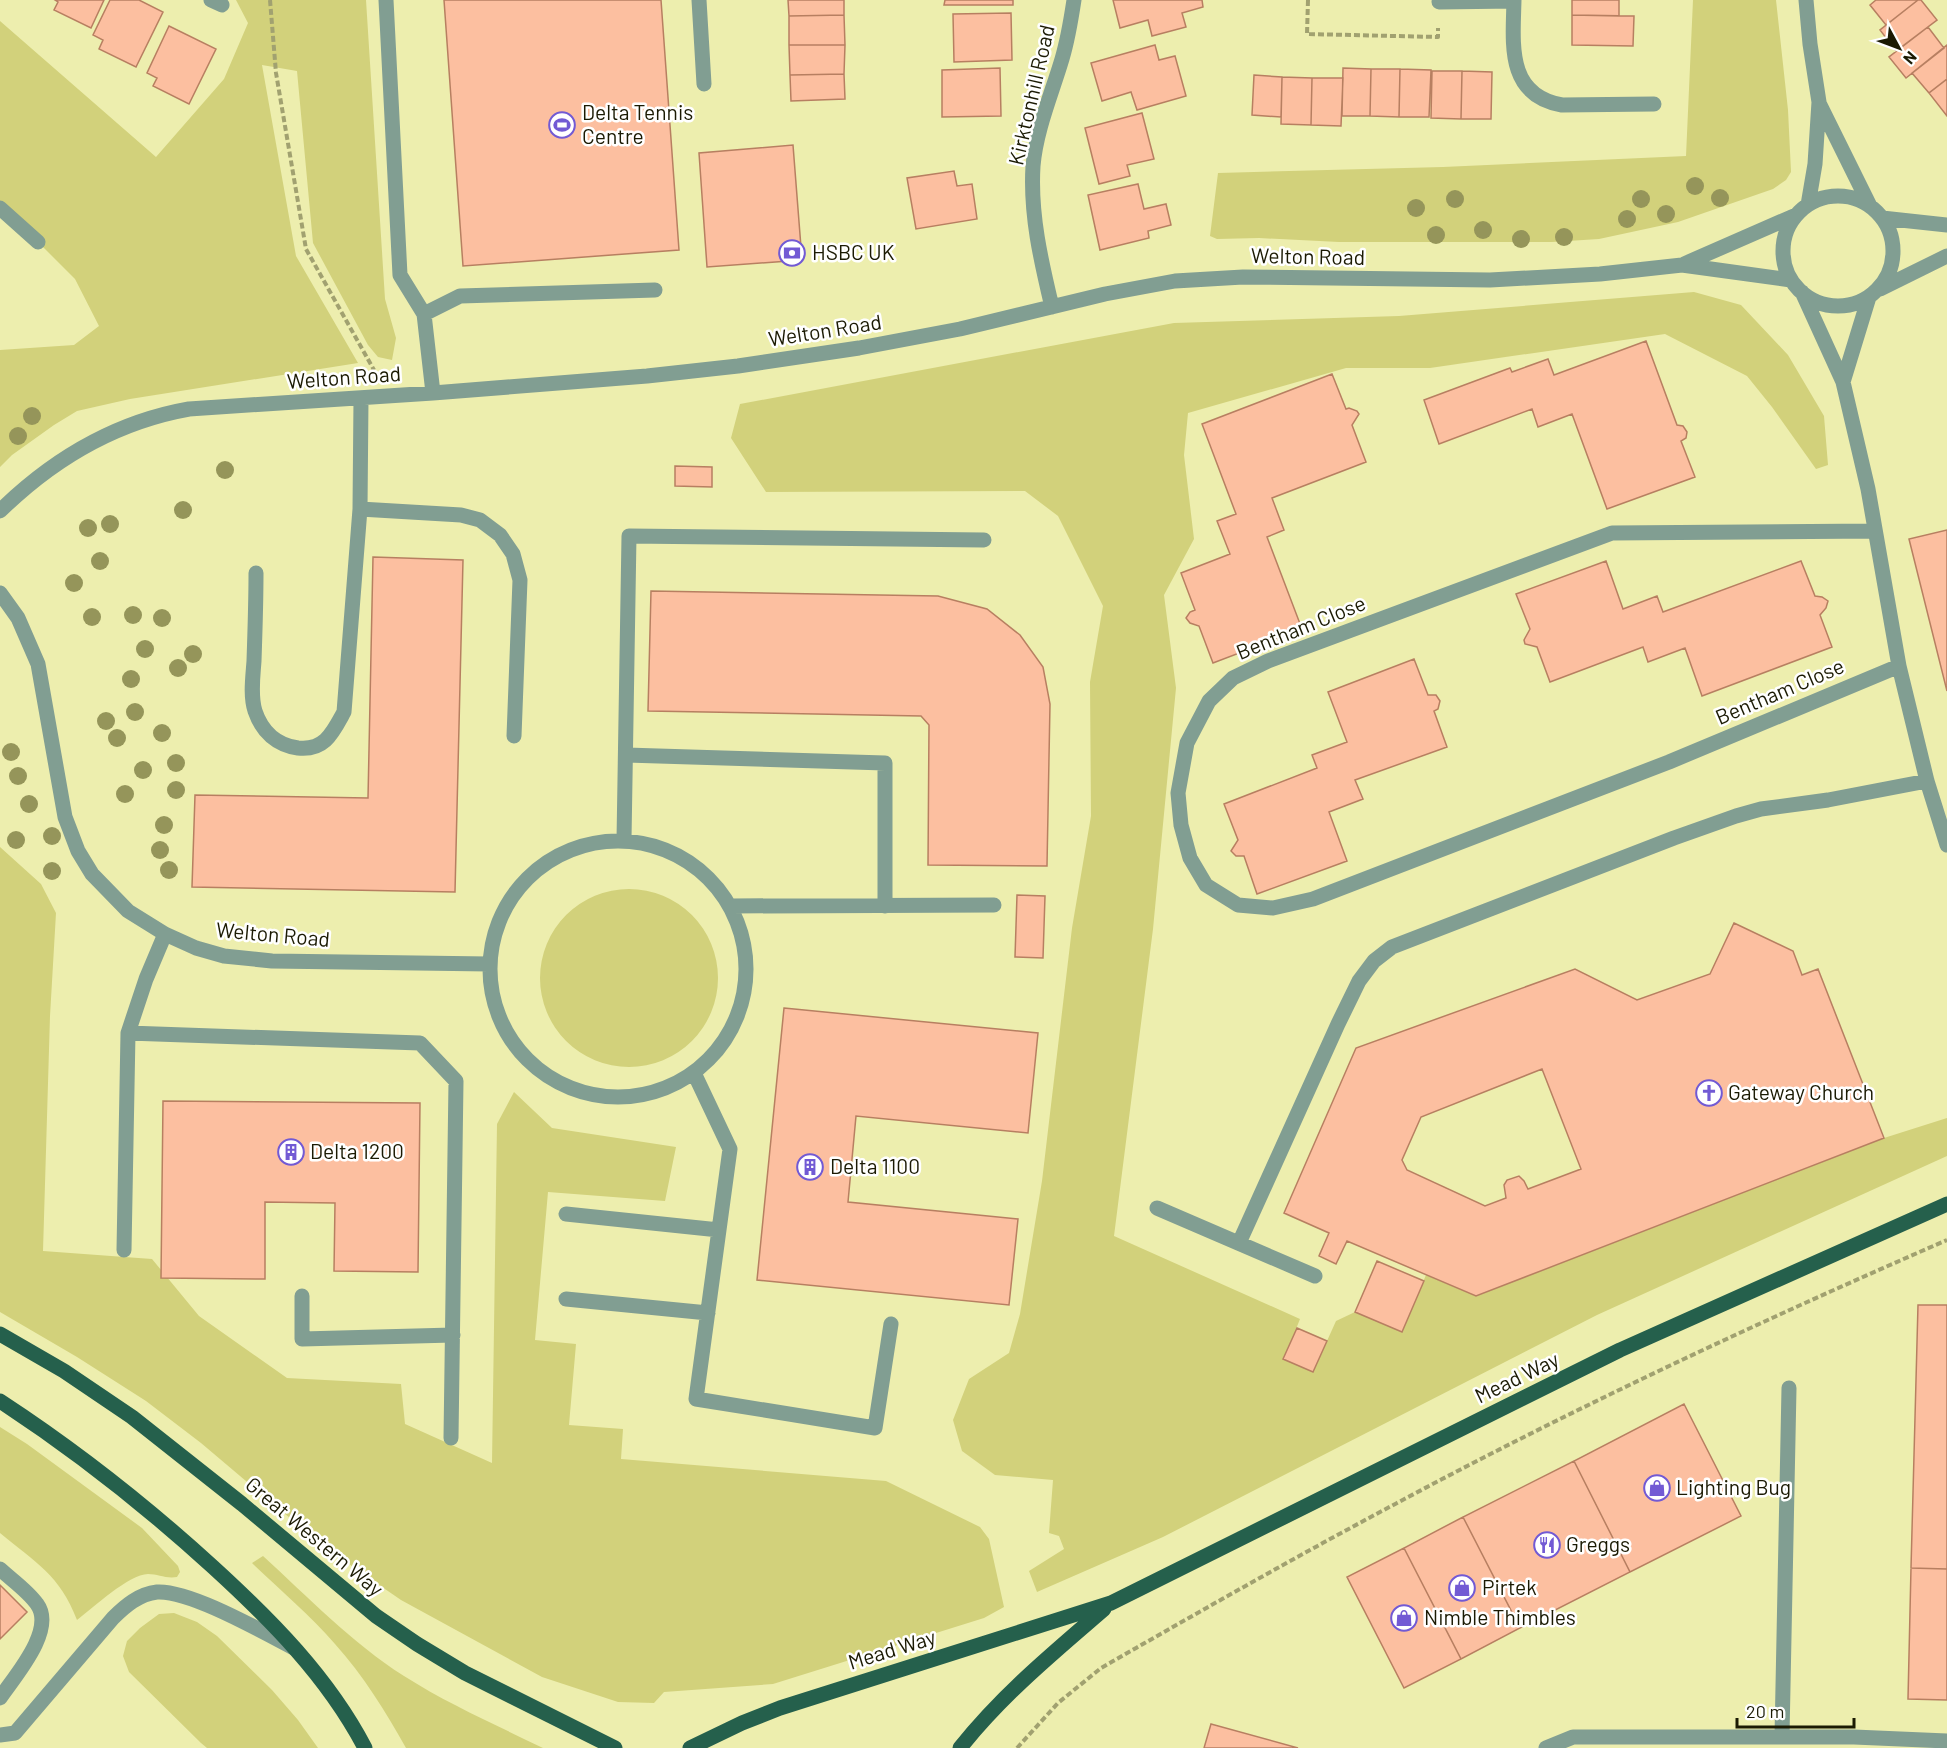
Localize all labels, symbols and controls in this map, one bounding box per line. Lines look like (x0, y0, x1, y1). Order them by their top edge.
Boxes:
north arrow (1869, 18, 1929, 78)
street label: Kirktonhill Road (1002, 22, 1059, 167)
text: N (1900, 48, 1921, 68)
place label: Delta Tennis Centre (582, 99, 693, 148)
sports icon: Delta Tennis Centre (547, 110, 577, 140)
bank icon: HSBC UK (777, 238, 807, 268)
place label: HSBC UK (812, 239, 895, 264)
street label: Welton Road (1251, 242, 1365, 269)
street label: Welton Road (766, 308, 883, 351)
street label: Welton Road (286, 360, 402, 393)
street label: Bentham Close (1232, 589, 1369, 664)
street label: Bentham Close (1711, 652, 1847, 729)
street label: Welton Road (215, 916, 331, 951)
church icon: Gateway Church (1694, 1078, 1724, 1108)
place label: Gateway Church (1728, 1079, 1874, 1104)
building icon: Delta 1200 (276, 1137, 306, 1167)
place label: Delta 1200 (310, 1138, 404, 1163)
building icon: Delta 1100 (795, 1152, 825, 1182)
place label: Delta 1100 (830, 1153, 920, 1178)
street label: Mead Way (1470, 1346, 1563, 1408)
street label: Great Western Way (241, 1471, 389, 1601)
shop icon: Lighting Bug (1642, 1473, 1672, 1503)
place label: Lighting Bug (1676, 1474, 1791, 1499)
restaurant icon: Greggs (1532, 1530, 1562, 1560)
place label: Greggs (1566, 1531, 1630, 1556)
shop icon: Pirtek (1447, 1573, 1477, 1603)
place label: Pirtek (1482, 1574, 1537, 1599)
shop icon: Nimble Thimbles (1389, 1603, 1419, 1633)
place label: Nimble Thimbles (1424, 1604, 1576, 1629)
street label: Mead Way (845, 1623, 939, 1674)
scale bar (1737, 1691, 1854, 1729)
text: 20 m (1746, 1700, 1784, 1722)

